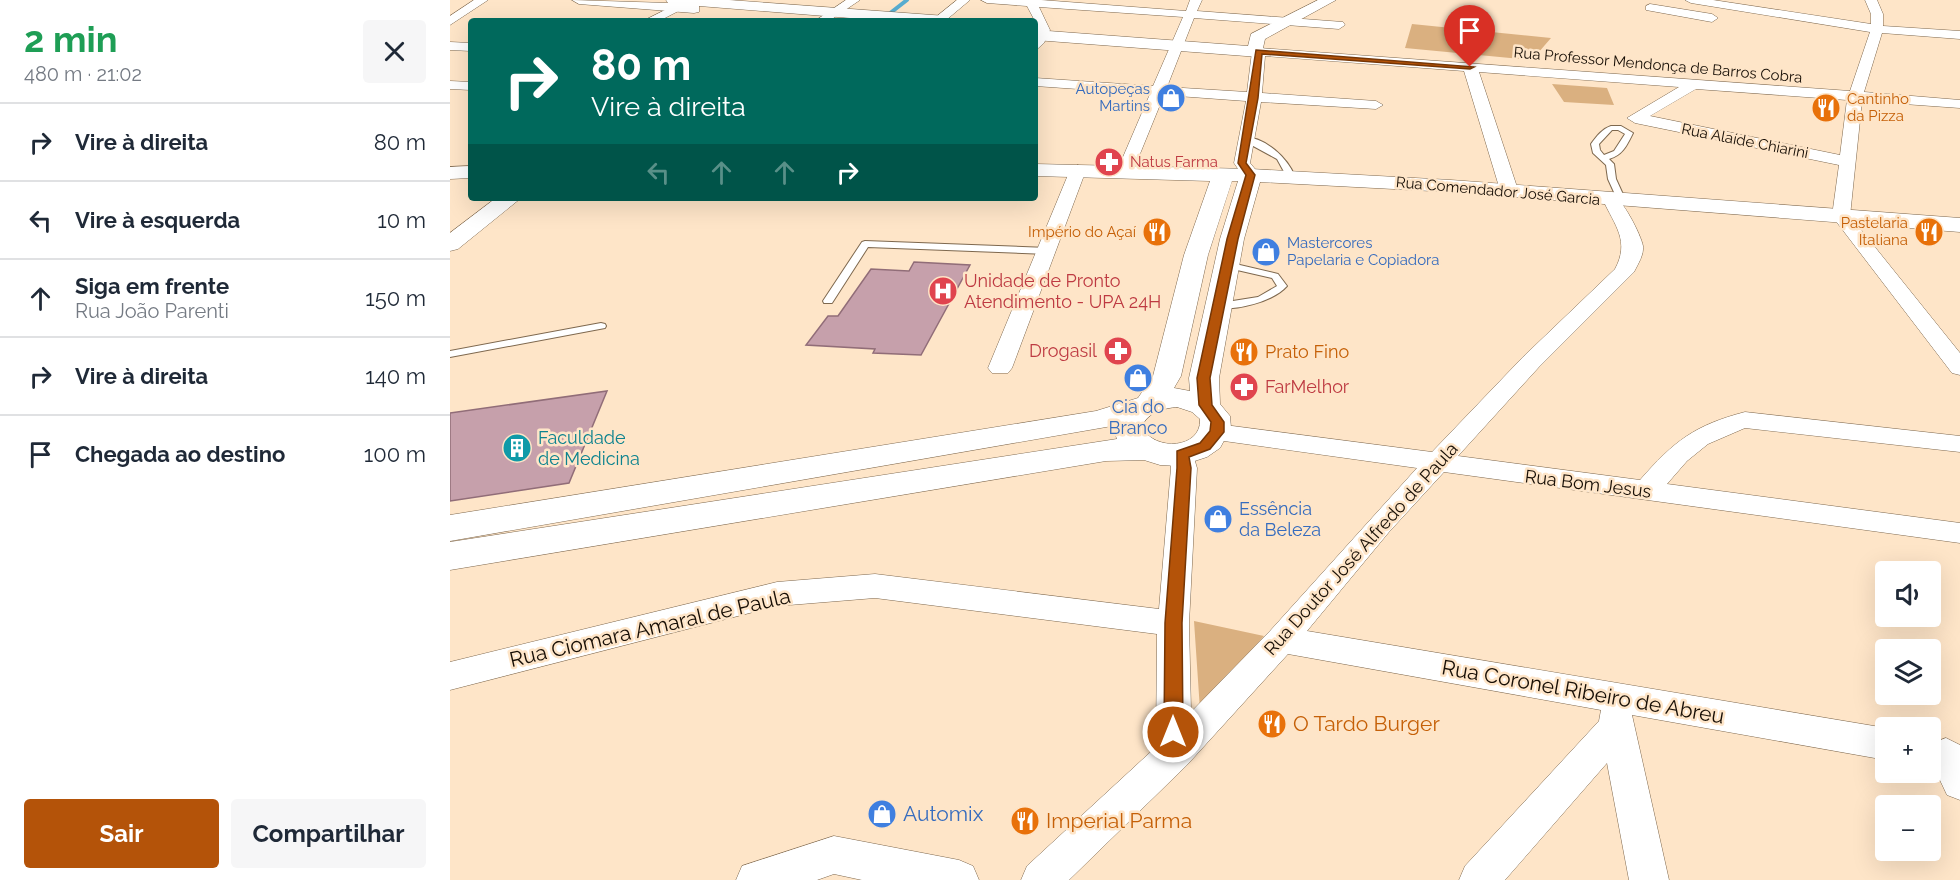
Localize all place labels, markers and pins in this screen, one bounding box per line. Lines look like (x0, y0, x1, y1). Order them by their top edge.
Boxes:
pin (1444, 5, 1495, 67)
place label: Autopeças Martins (1076, 80, 1150, 115)
shop icon: Autopeças Martins (1155, 82, 1187, 114)
place label: Cantinho da Pizza (1847, 90, 1909, 125)
restaurant icon: Cantinho da Pizza (1810, 92, 1842, 124)
pharmacy icon: Natus Farma (1093, 146, 1125, 178)
place label: Natus Farma (1130, 153, 1218, 171)
place label: Pastelaria Italiana (1841, 214, 1908, 249)
restaurant icon: Império do Açaí (1141, 216, 1173, 248)
restaurant icon: Pastelaria Italiana (1913, 216, 1945, 248)
place label: Império do Açaí (1028, 223, 1137, 241)
place label: Mastercores Papelaria e Copiadora (1287, 234, 1439, 269)
shop icon: Mastercores Papelaria e Copiadora (1250, 236, 1282, 268)
place label: Unidade de Pronto Atendimento - UPA 24H (964, 270, 1161, 312)
hospital icon: Unidade de Pronto Atendimento - UPA 24H (927, 275, 959, 307)
pharmacy icon: Drogasil (1102, 335, 1134, 367)
restaurant icon: Prato Fino (1228, 336, 1260, 368)
place label: Drogasil (1029, 340, 1097, 361)
place label: Prato Fino (1265, 341, 1349, 362)
shop icon: Cia do Branco (1122, 362, 1154, 394)
pharmacy icon: FarMelhor (1228, 371, 1260, 403)
place label: FarMelhor (1265, 376, 1350, 397)
place label: Cia do Branco (1108, 396, 1168, 438)
place label: Faculdade de Medicina (538, 427, 640, 469)
building icon: Faculdade de Medicina (501, 432, 533, 464)
place label: Essência da Beleza (1239, 498, 1321, 540)
shop icon: Essência da Beleza (1202, 503, 1234, 535)
restaurant icon: O Tardo Burger (1256, 708, 1288, 740)
place label: O Tardo Burger (1293, 711, 1440, 736)
shop icon: Automix (866, 798, 898, 830)
place label: Automix (903, 801, 984, 826)
restaurant icon: Imperial Parma (1009, 805, 1041, 837)
place label: Imperial Parma (1046, 808, 1192, 833)

